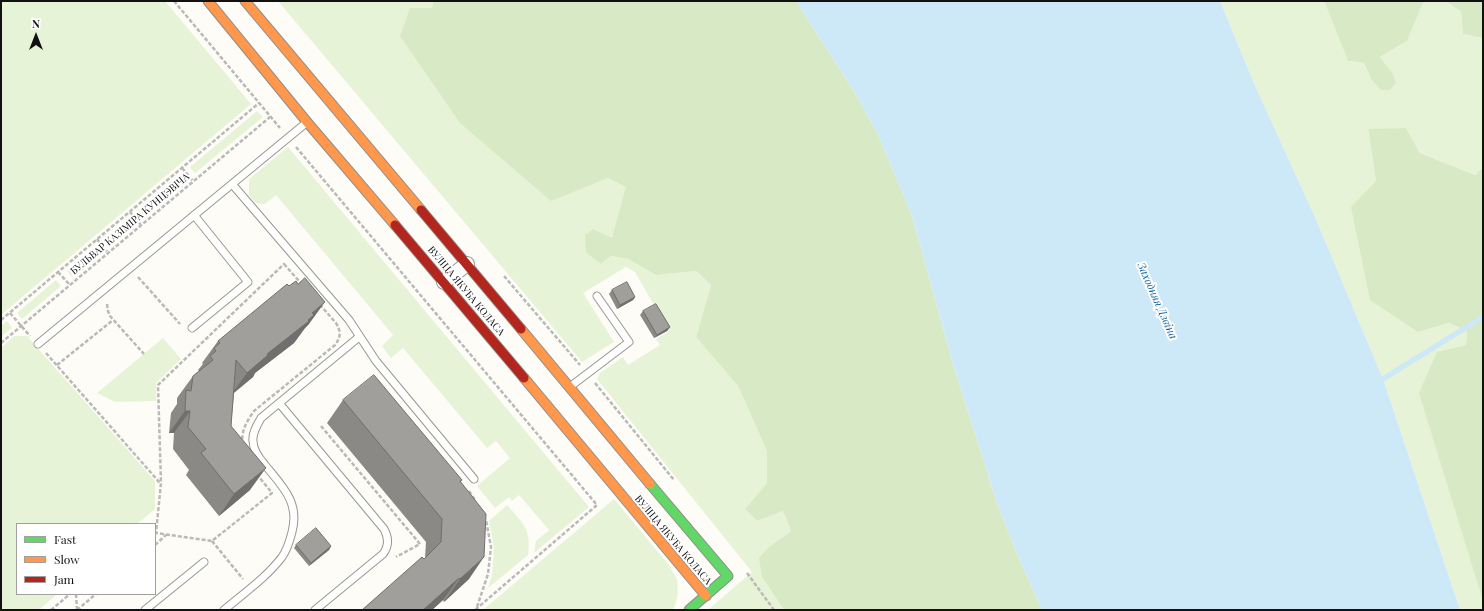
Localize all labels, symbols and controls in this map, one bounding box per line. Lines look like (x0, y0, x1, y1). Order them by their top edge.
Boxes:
north arrow (16, 16, 56, 56)
text: N (32, 16, 40, 31)
street label: БУЛЬВАР КАЗІМІРА КУНЦЭВІЧА (68, 171, 192, 277)
street label: ВУЛІЦА ЯКУБА КОЛАСА (425, 244, 507, 338)
water label: Заходняя Дзвіна (1134, 261, 1180, 341)
street label: ВУЛІЦА ЯКУБА КОЛАСА (632, 493, 714, 587)
legend (16, 523, 156, 595)
text: Fast (54, 531, 76, 547)
text: Slow (54, 551, 80, 567)
text: Jam (54, 571, 74, 587)

